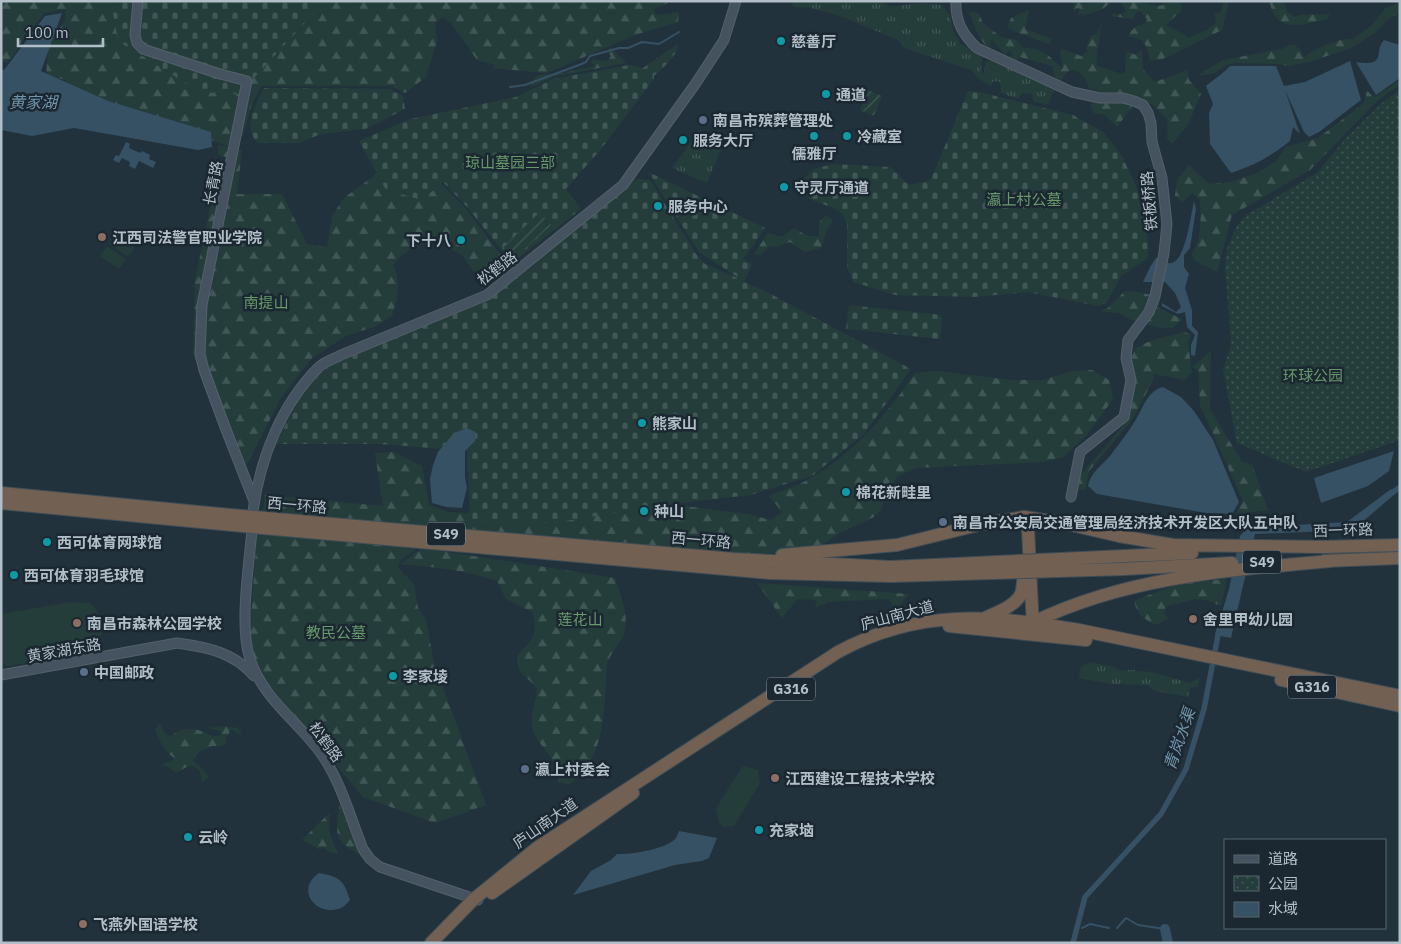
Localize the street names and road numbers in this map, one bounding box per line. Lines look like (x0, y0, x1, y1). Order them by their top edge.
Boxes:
street label: 长青路 (199, 159, 227, 207)
street label: 铁板桥路 (1137, 170, 1161, 232)
street label: 松鹤路 (473, 247, 521, 289)
street label: 西一环路 (266, 493, 328, 517)
street label: 西一环路 (1313, 519, 1373, 541)
road number: S49 (427, 522, 465, 546)
street label: 西一环路 (670, 528, 732, 552)
road number: S49 (1243, 550, 1281, 574)
street label: 庐山南大道 (858, 596, 936, 634)
street label: 黄家湖东路 (25, 634, 103, 666)
road number: G316 (1288, 676, 1336, 699)
road number: G316 (767, 678, 815, 701)
street label: 松鹤路 (305, 718, 347, 766)
street label: 庐山南大道 (509, 794, 581, 852)

